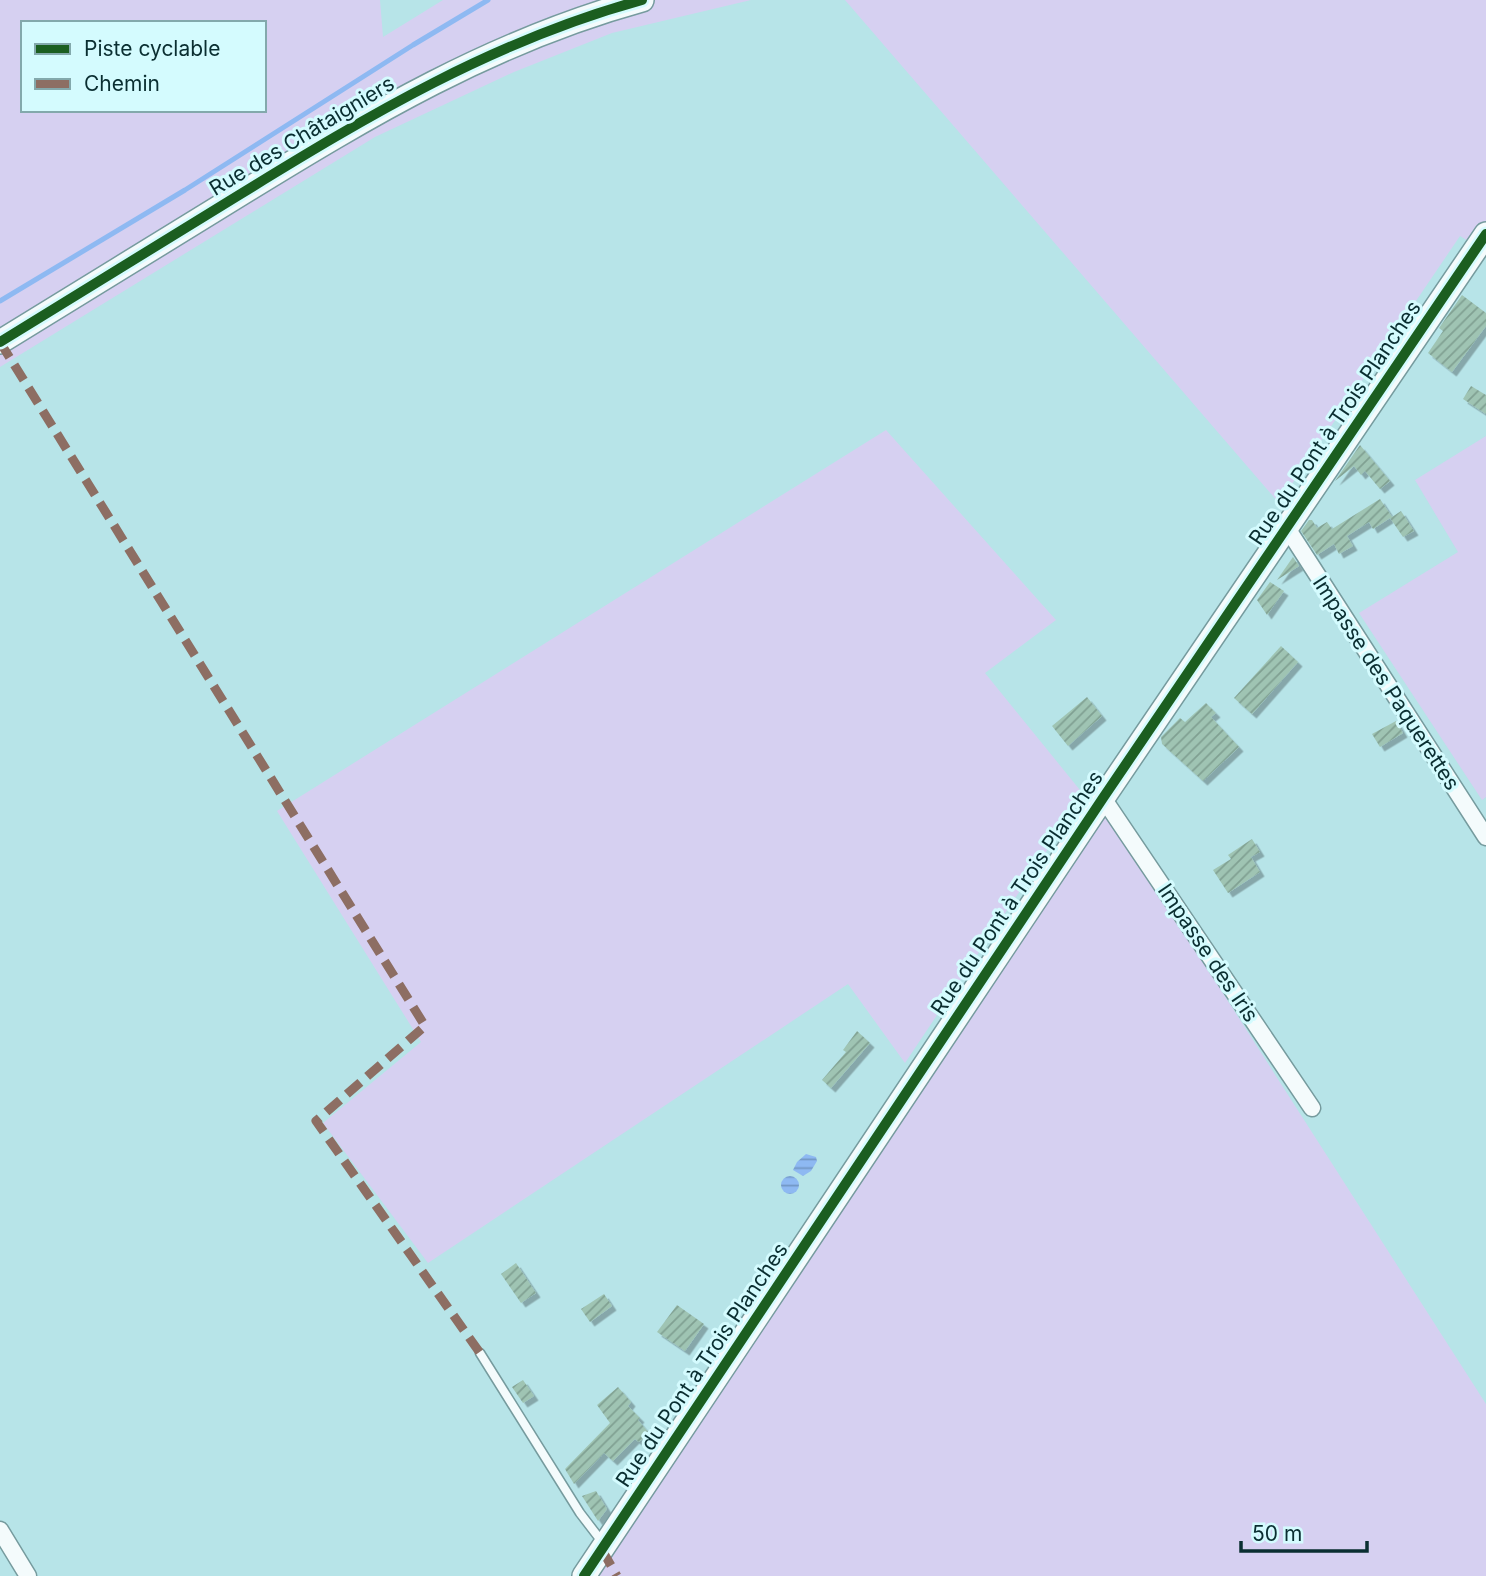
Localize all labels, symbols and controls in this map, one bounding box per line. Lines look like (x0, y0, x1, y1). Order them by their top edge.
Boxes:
legend (21, 21, 266, 112)
text: Piste cyclable (84, 36, 220, 61)
street label: Rue des Châtaigniers (205, 70, 399, 201)
text: Chemin (84, 71, 160, 96)
street label: Rue du Pont à Trois Planches (1243, 296, 1426, 550)
street label: Impasse des Paquerettes (1308, 571, 1465, 794)
street label: Rue du Pont à Trois Planches (925, 766, 1108, 1020)
street label: Impasse des Iris (1153, 879, 1264, 1027)
street label: Rue du Pont à Trois Planches (610, 1238, 793, 1492)
scale bar (1241, 1510, 1367, 1554)
text: 50 m (1252, 1521, 1302, 1546)

